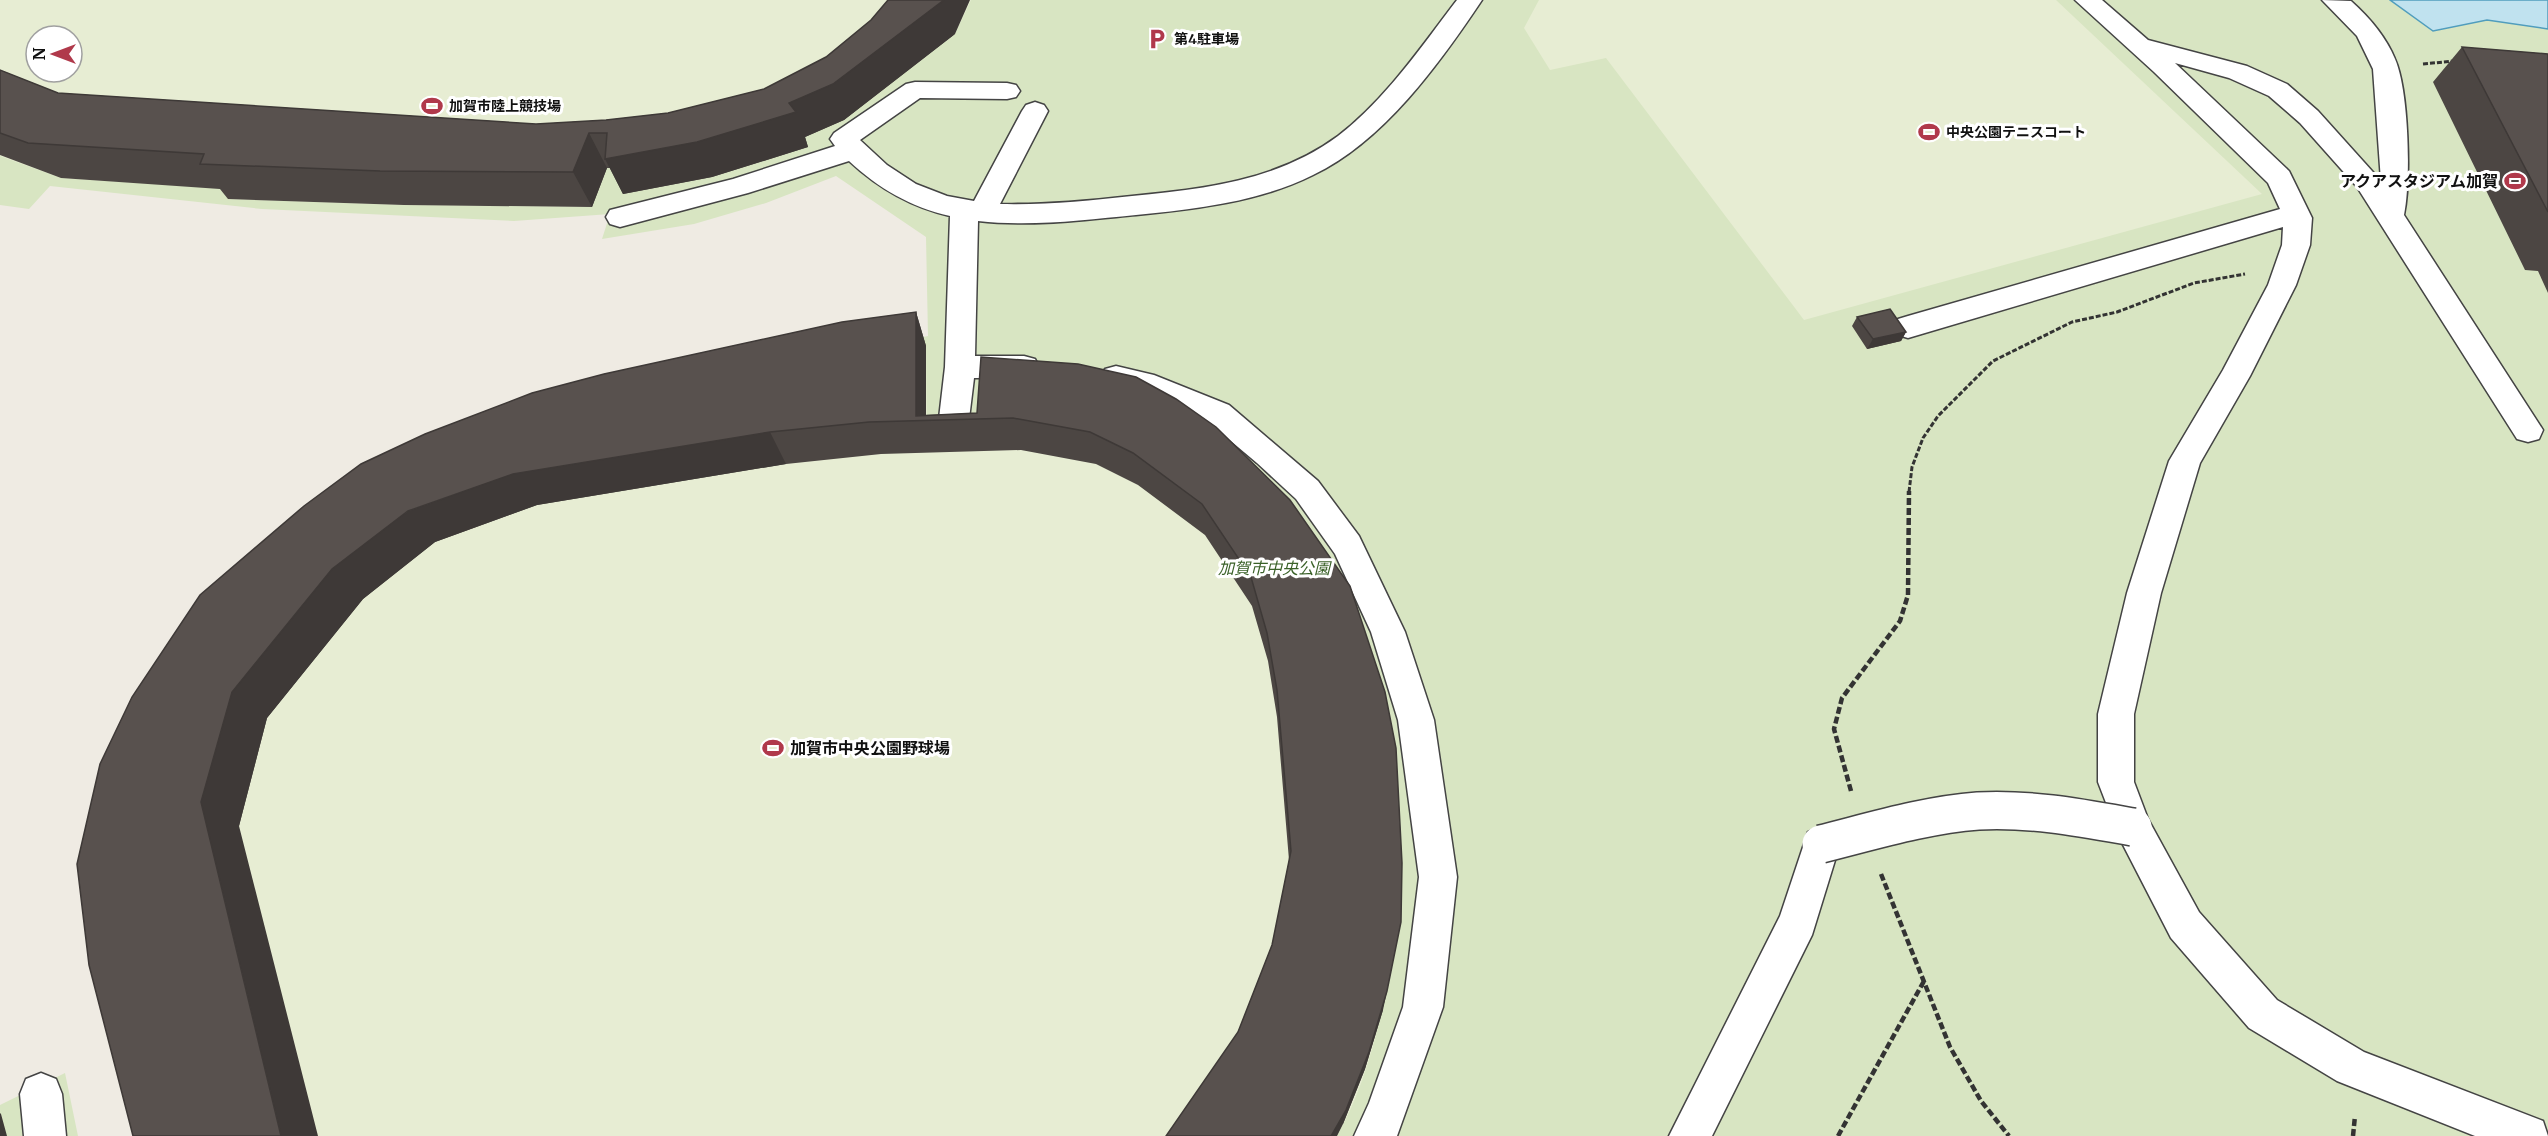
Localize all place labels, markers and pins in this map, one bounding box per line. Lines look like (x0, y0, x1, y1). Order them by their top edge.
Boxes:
parking icon: 第4駐車場 (1145, 27, 1169, 51)
place label: 第4駐車場 (1174, 30, 1239, 48)
sports icon: 加賀市陸上競技場 (420, 94, 444, 118)
place label: 加賀市陸上競技場 (449, 97, 561, 115)
sports icon: 中央公園テニスコート (1917, 120, 1941, 144)
place label: 中央公園テニスコート (1946, 123, 2086, 141)
sports icon: アクアスタジアム加賀 (2503, 169, 2527, 193)
place label: アクアスタジアム加賀 (2340, 171, 2498, 191)
sports icon: 加賀市中央公園野球場 (761, 736, 785, 760)
place label: 加賀市中央公園野球場 (790, 738, 950, 758)

